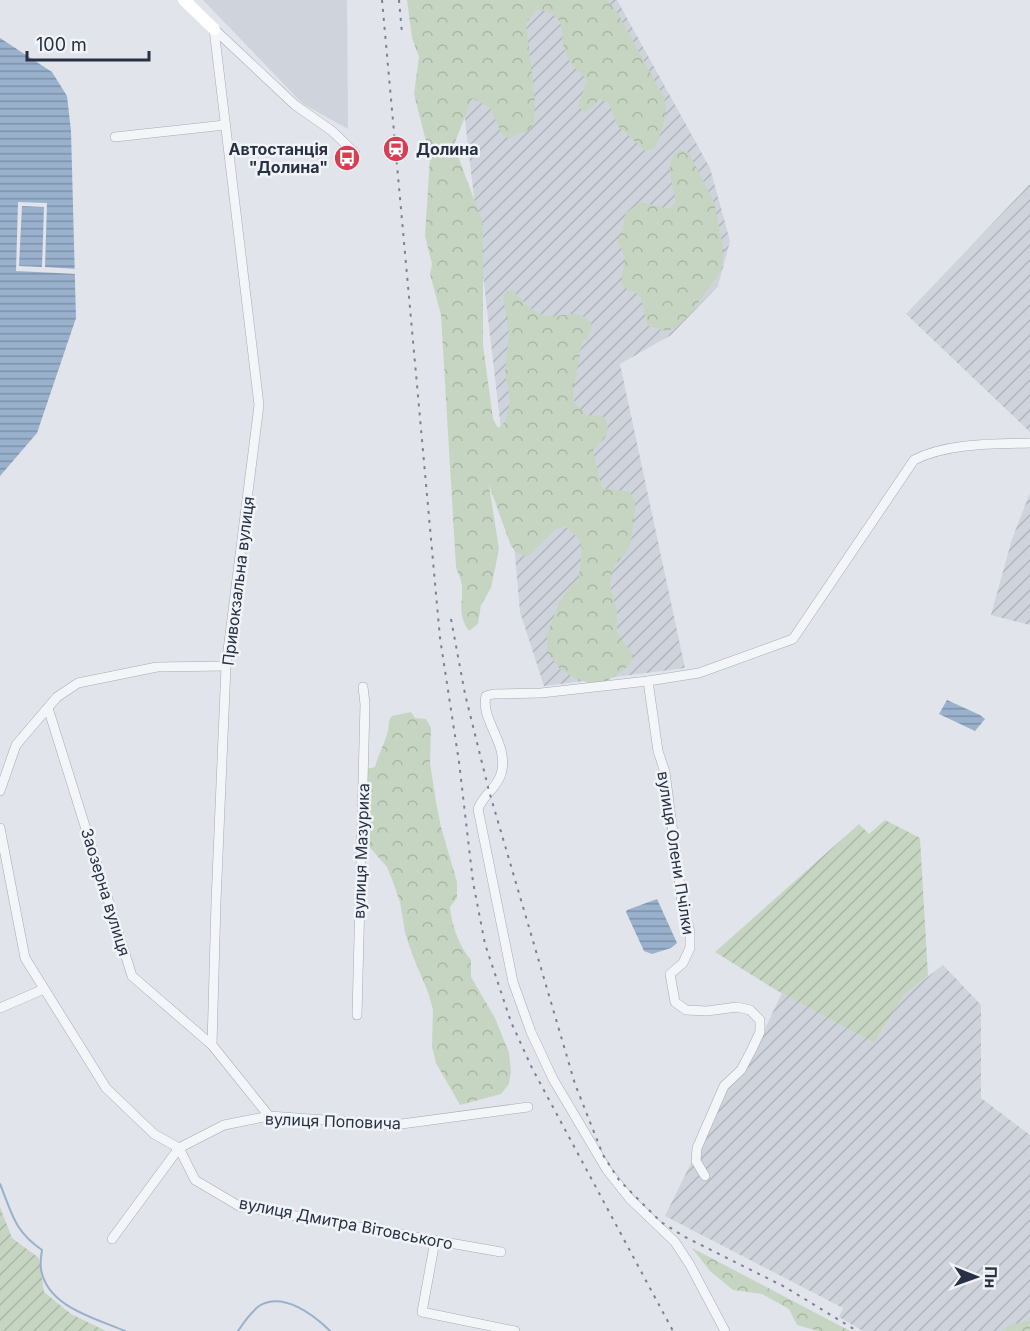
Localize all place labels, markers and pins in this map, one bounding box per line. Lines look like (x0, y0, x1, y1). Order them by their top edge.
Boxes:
station icon: Долина (381, 134, 411, 164)
place label: Автостанція "Долина" (229, 139, 328, 177)
place label: Долина (416, 139, 479, 159)
bus stop icon: Автостанція "Долина" (332, 143, 362, 173)

